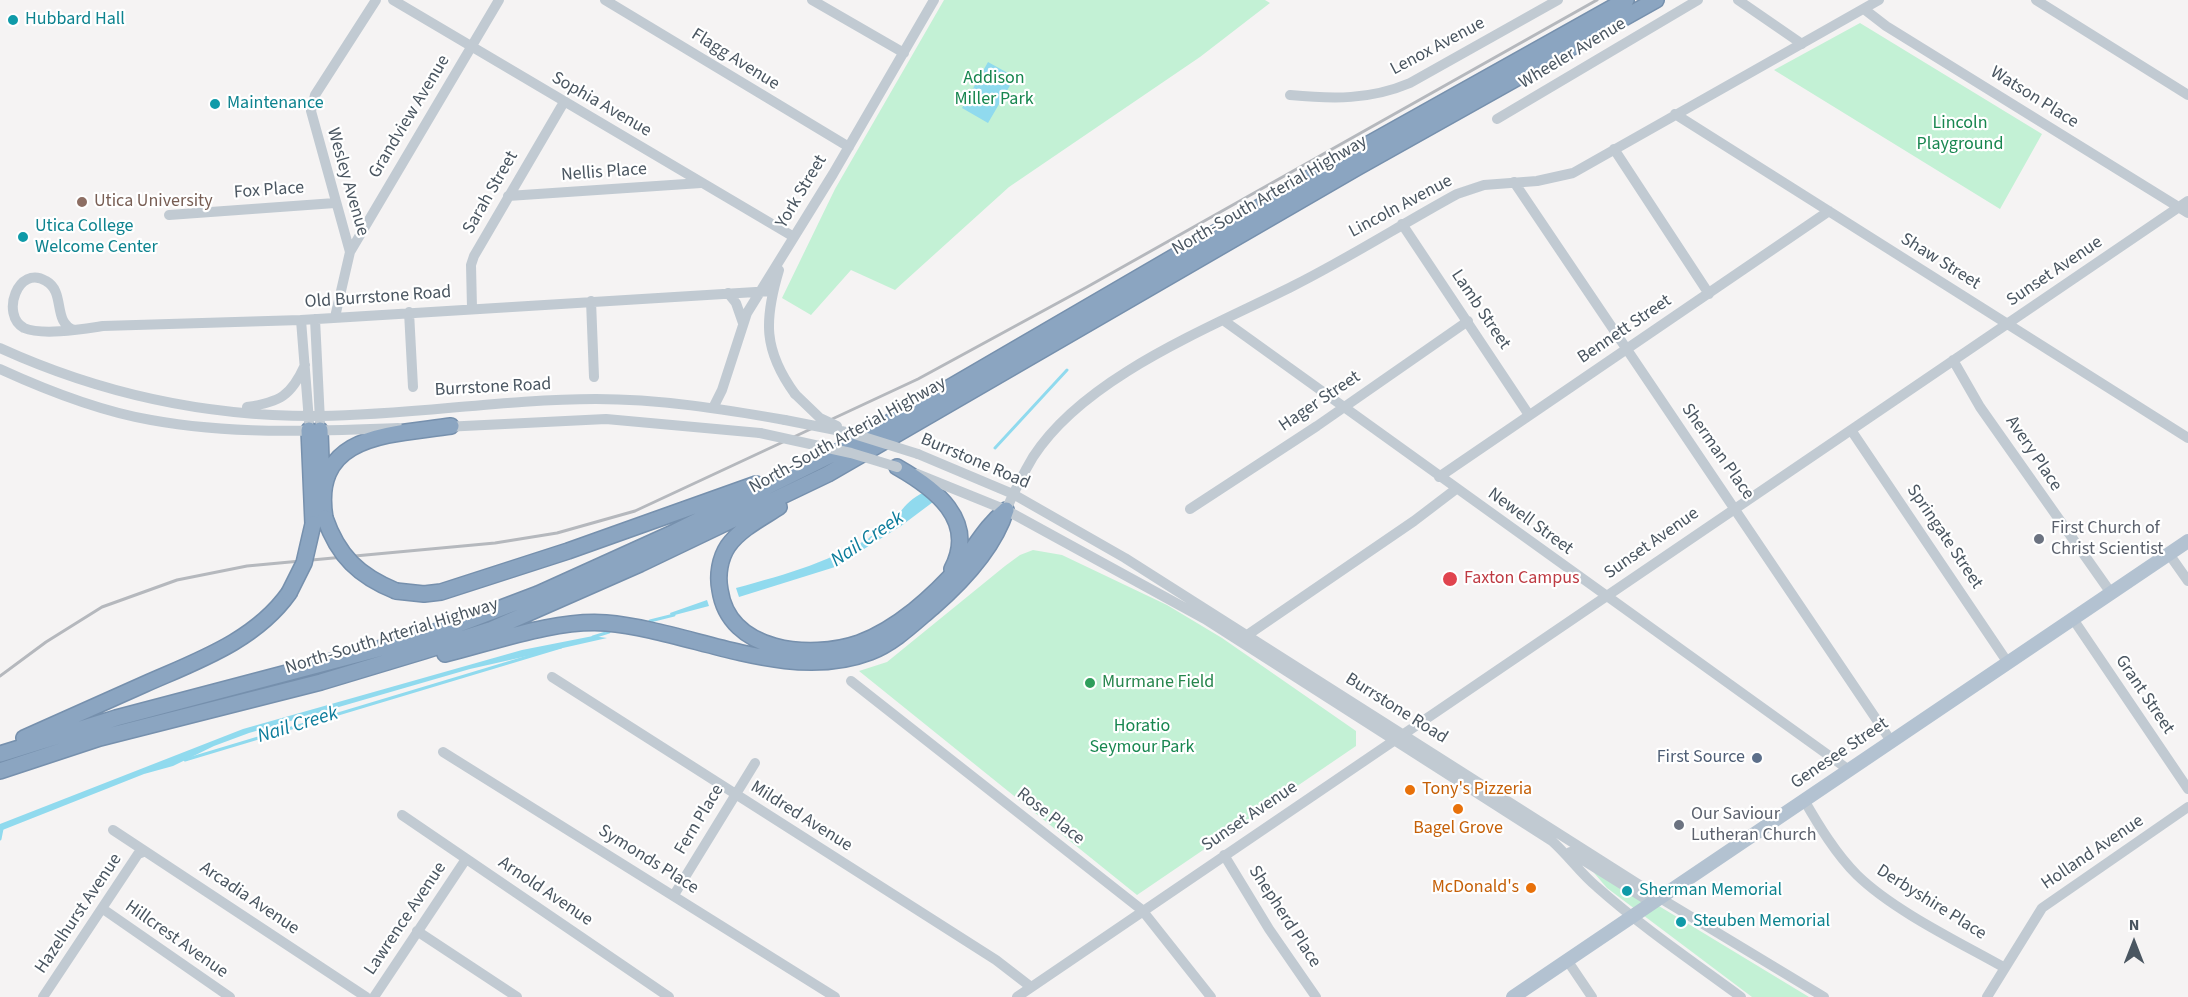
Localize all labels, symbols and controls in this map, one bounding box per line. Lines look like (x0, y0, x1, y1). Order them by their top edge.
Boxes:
place label: Hubbard Hall (25, 9, 125, 31)
marker: Hubbard Hall (6, 13, 20, 27)
street label: Lenox Avenue (1387, 13, 1489, 81)
street label: Wheeler Avenue (1516, 14, 1630, 94)
street label: Flagg Avenue (687, 24, 783, 96)
street label: Grandview Avenue (365, 52, 455, 182)
street label: Watson Place (1986, 62, 2082, 134)
street label: Sophia Avenue (547, 68, 655, 142)
park label: Addison Miller Park (954, 68, 1034, 110)
place label: Maintenance (227, 93, 324, 115)
marker: Maintenance (208, 97, 222, 111)
park label: Lincoln Playground (1917, 113, 2003, 156)
street label: Wesley Avenue (321, 125, 373, 239)
street label: North-South Arterial Highway (1169, 131, 1371, 261)
street label: Sarah Street (459, 148, 523, 238)
street label: York Street (772, 152, 832, 232)
street label: Nellis Place (560, 159, 648, 187)
street label: Lincoln Avenue (1346, 171, 1456, 243)
street label: Fox Place (233, 178, 305, 204)
place label: Utica University (94, 191, 213, 213)
marker: Utica University (75, 195, 89, 209)
place label: Utica College Welcome Center (35, 216, 158, 258)
street label: Shaw Street (1896, 229, 1984, 295)
marker: Utica College Welcome Center (16, 230, 30, 244)
street label: Sunset Avenue (2003, 232, 2107, 312)
street label: Lamb Street (1445, 266, 1515, 354)
street label: Old Burrstone Road (304, 282, 452, 314)
street label: Bennett Street (1574, 291, 1676, 369)
street label: Hager Street (1275, 367, 1365, 437)
street label: North-South Arterial Highway (746, 373, 950, 499)
street label: Burrstone Road (434, 374, 552, 402)
street label: Sherman Place (1676, 400, 1758, 504)
street label: Avery Place (2000, 412, 2066, 496)
street label: Burrstone Road (917, 429, 1033, 495)
street label: Springate Street (1901, 481, 1987, 593)
street label: Newell Street (1483, 484, 1577, 560)
street label: Sunset Avenue (1600, 503, 1704, 585)
water label: Nail Creek (827, 507, 909, 573)
place label: First Church of Christ Scientist (2051, 518, 2163, 560)
marker: First Church of Christ Scientist (2032, 532, 2046, 546)
place label: Faxton Campus (1464, 568, 1580, 590)
marker: Faxton Campus (1441, 570, 1459, 588)
street label: North-South Arterial Highway (283, 594, 501, 680)
street label: Grant Street (2110, 651, 2178, 739)
street label: Burrstone Road (1341, 669, 1451, 749)
place label: Murmane Field (1102, 672, 1214, 694)
marker: Murmane Field (1083, 676, 1097, 690)
water label: Nail Creek (255, 702, 341, 750)
street label: Genesee Street (1787, 713, 1893, 795)
park label: Horatio Seymour Park (1089, 716, 1195, 758)
place label: First Source (1657, 747, 1745, 769)
marker: First Source (1750, 751, 1764, 765)
street label: Mildred Avenue (746, 777, 856, 857)
street label: Sunset Avenue (1198, 777, 1302, 857)
place label: Tony's Pizzeria (1422, 779, 1532, 801)
street label: Fern Place (671, 781, 729, 859)
marker: Tony's Pizzeria (1403, 783, 1417, 797)
street label: Rose Place (1012, 784, 1088, 850)
marker: Bagel Grove (1451, 802, 1465, 816)
place label: Our Saviour Lutheran Church (1691, 804, 1816, 846)
street label: Holland Avenue (2038, 811, 2148, 895)
place label: Bagel Grove (1413, 818, 1503, 840)
marker: Our Saviour Lutheran Church (1672, 818, 1686, 832)
street label: Symonds Place (594, 821, 702, 899)
street label: Hazelhurst Avenue (31, 850, 127, 978)
street label: Arnold Avenue (494, 852, 596, 932)
street label: Arcadia Avenue (195, 858, 303, 940)
street label: Lawrence Avenue (360, 858, 452, 980)
street label: Derbyshire Place (1872, 861, 1990, 945)
street label: Shepherd Place (1243, 862, 1325, 972)
place label: McDonald's (1432, 877, 1519, 899)
place label: Sherman Memorial (1639, 880, 1782, 902)
marker: McDonald's (1524, 881, 1538, 895)
marker: Sherman Memorial (1620, 884, 1634, 898)
street label: Hillcrest Avenue (120, 896, 232, 984)
place label: Steuben Memorial (1693, 911, 1830, 933)
north arrow (2104, 913, 2164, 973)
text: N (2129, 914, 2139, 936)
marker: Steuben Memorial (1674, 915, 1688, 929)

